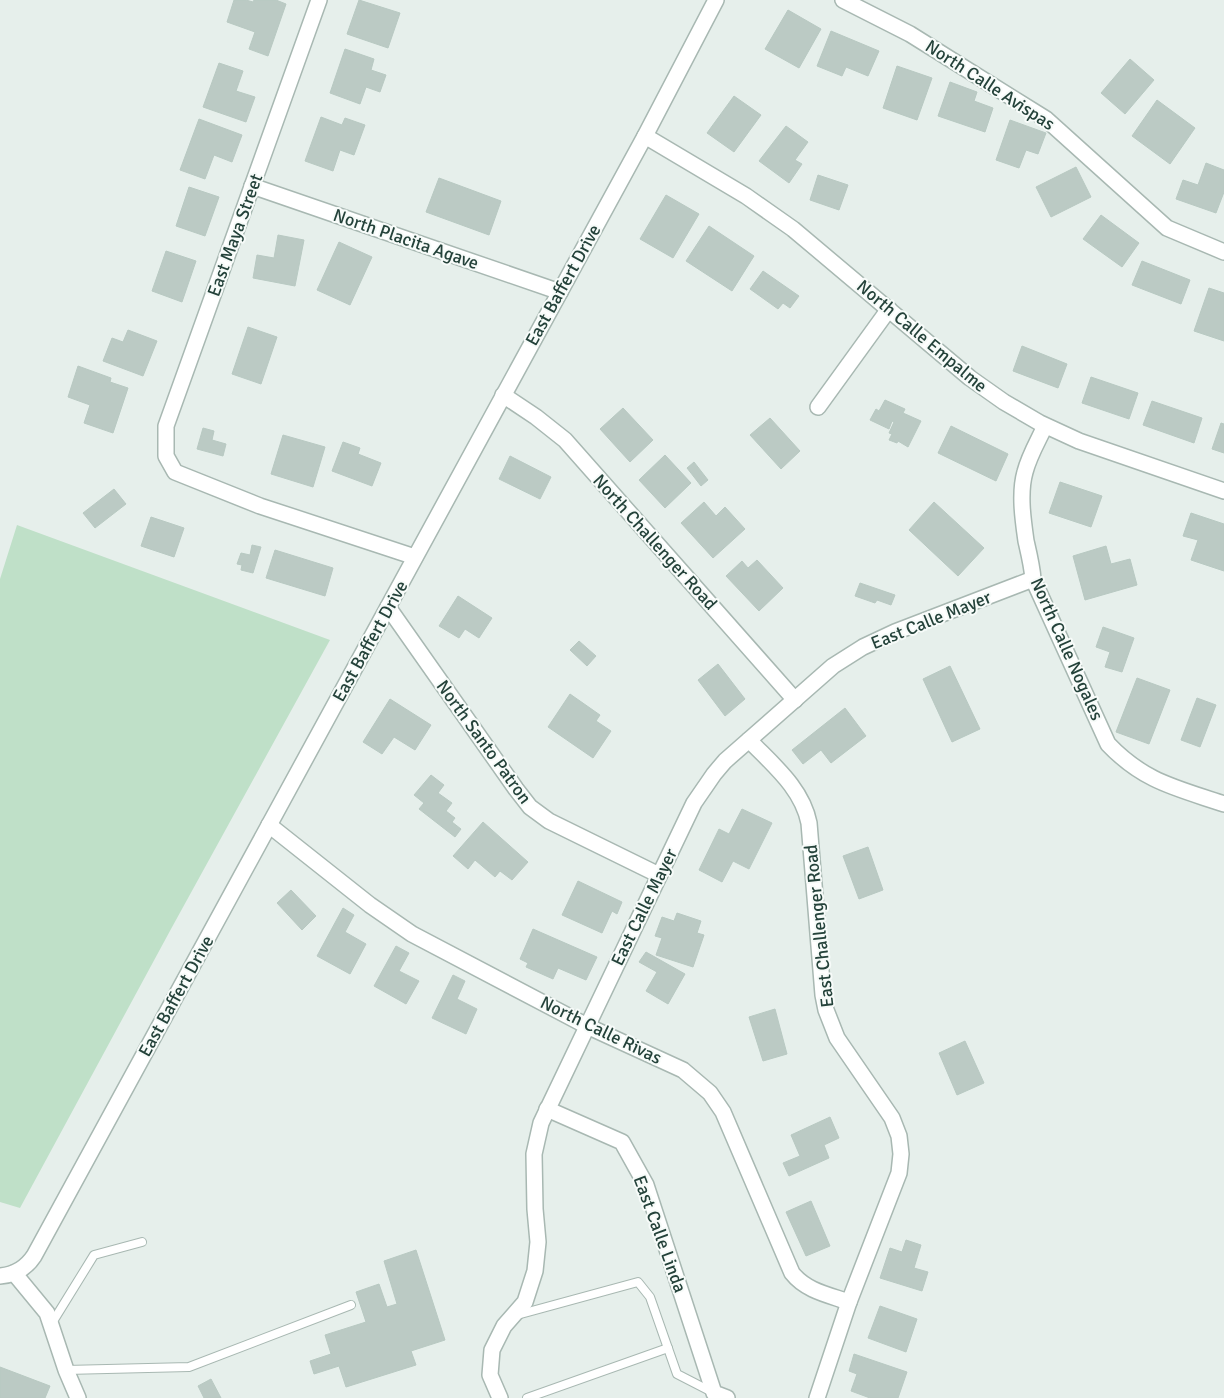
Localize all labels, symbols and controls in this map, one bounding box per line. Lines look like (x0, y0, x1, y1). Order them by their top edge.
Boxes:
street label: North Calle Avispas (921, 35, 1059, 135)
street label: East Maya Street (203, 171, 267, 299)
street label: North Placita Agave (330, 204, 482, 274)
street label: East Baffert Drive (521, 221, 605, 349)
street label: North Calle Empalme (852, 275, 992, 397)
street label: North Challenger Road (588, 470, 722, 614)
street label: North Calle Nogales (1026, 574, 1108, 724)
street label: East Baffert Drive (328, 577, 412, 705)
street label: East Calle Mayer (868, 586, 995, 654)
street label: North Santo Patron (432, 676, 536, 808)
street label: East Challenger Road (800, 843, 838, 1009)
street label: East Calle Mayer (606, 844, 682, 969)
street label: East Baffert Drive (134, 932, 218, 1060)
street label: North Calle Rivas (537, 991, 665, 1069)
street label: East Calle Linda (629, 1173, 691, 1295)

